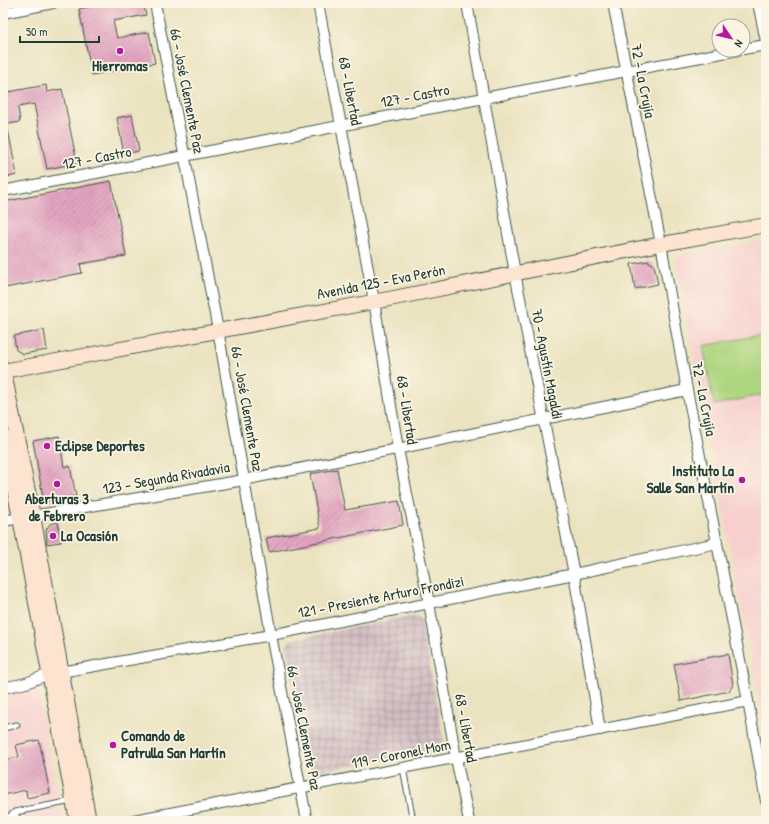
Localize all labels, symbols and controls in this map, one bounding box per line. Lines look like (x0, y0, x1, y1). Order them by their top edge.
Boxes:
scale bar (20, 18, 99, 44)
north arrow (711, 18, 751, 58)
text: 50 m (26, 23, 47, 40)
street label: 66 - José Clemente Paz (165, 27, 210, 156)
text: N (732, 37, 747, 50)
street label: 72 - La Crujía (626, 42, 661, 120)
marker: Hierromas (115, 46, 125, 56)
place label: Hierromas (92, 55, 148, 76)
street label: 68 - Libertad (334, 55, 367, 127)
street label: 127 - Castro (379, 79, 451, 112)
street label: 127 - Castro (61, 141, 133, 174)
street label: Avenida 125 - Eva Perón (315, 259, 447, 304)
street label: 70 - Agustín Magaldi (526, 307, 569, 421)
street label: 66 - José Clemente Paz (226, 345, 269, 474)
street label: 72 - La Crujía (687, 360, 722, 438)
street label: 68 - Libertad (392, 374, 423, 446)
place label: Eclipse Deportes (55, 435, 145, 457)
marker: Eclipse Deportes (42, 441, 52, 451)
street label: 123 - Segunda Rivadavia (101, 456, 231, 499)
place label: Instituto La Salle San Martín (646, 460, 734, 498)
marker: Instituto La Salle San Martín (737, 475, 747, 485)
marker: Aberturas 3 de Febrero (52, 479, 62, 489)
place label: Aberturas 3 de Febrero (25, 488, 89, 526)
place label: La Ocasión (61, 525, 118, 546)
marker: La Ocasión (48, 531, 58, 541)
street label: 121 - Presiente Arturo Frondizi (296, 570, 466, 623)
street label: 66 - José Clemente Paz (282, 664, 327, 793)
street label: 68 - Libertad (450, 692, 483, 764)
place label: Comando de Patrulla San Martín (121, 725, 226, 763)
street label: 119 - Coronel Mom (349, 734, 452, 773)
marker: Comando de Patrulla San Martín (108, 740, 118, 750)

